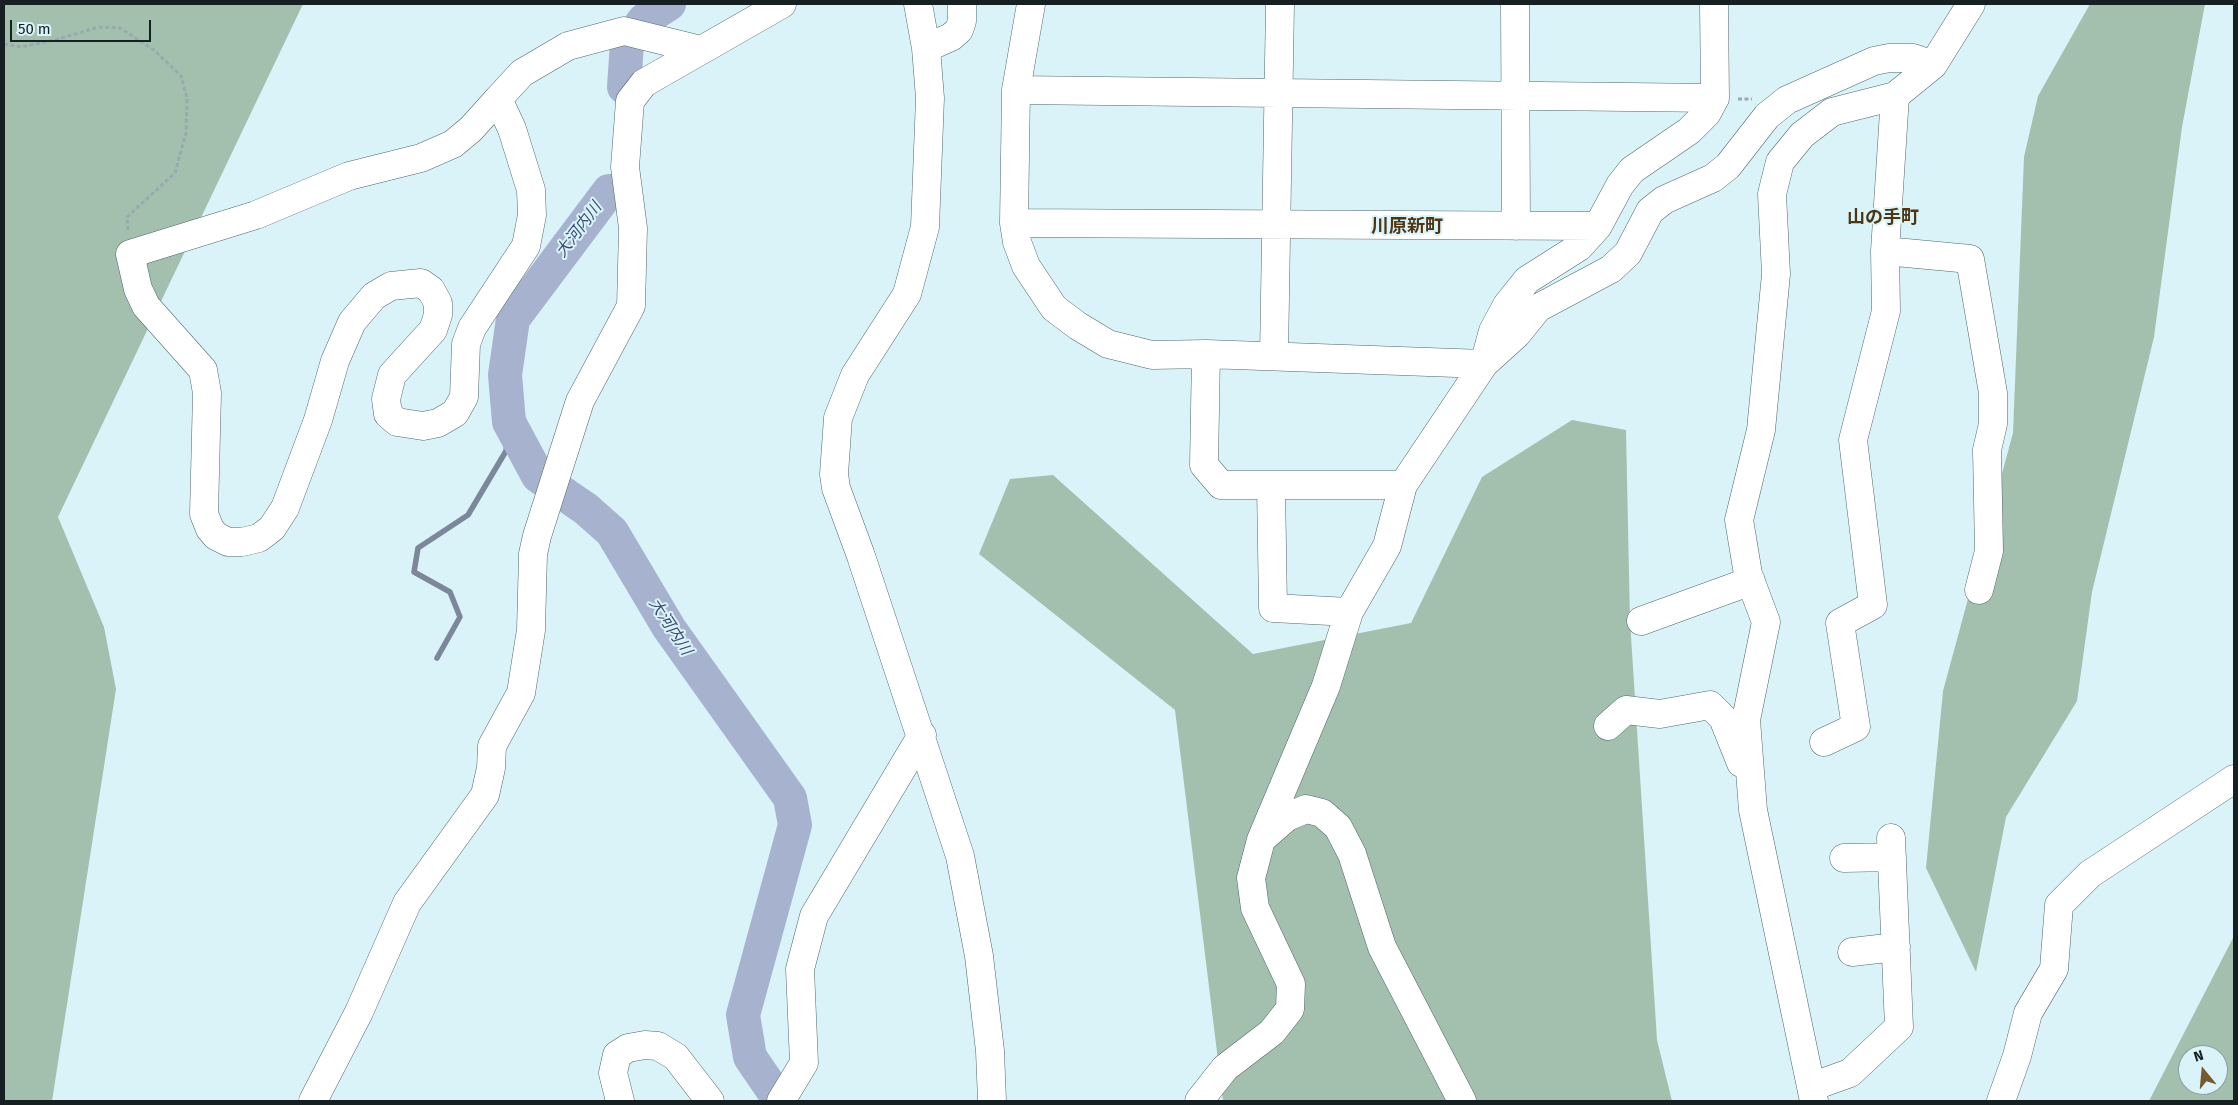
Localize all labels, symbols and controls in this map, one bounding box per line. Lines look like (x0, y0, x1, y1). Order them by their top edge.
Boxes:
scale bar (12, 10, 154, 42)
text: 50 m (18, 20, 51, 38)
water label: 大河内川 (552, 199, 606, 261)
district label: 山の手町 (1847, 207, 1919, 229)
district label: 川原新町 (1371, 216, 1443, 238)
water label: 大河内川 (645, 595, 695, 659)
north arrow (2178, 1045, 2228, 1095)
text: N (2192, 1047, 2206, 1066)

